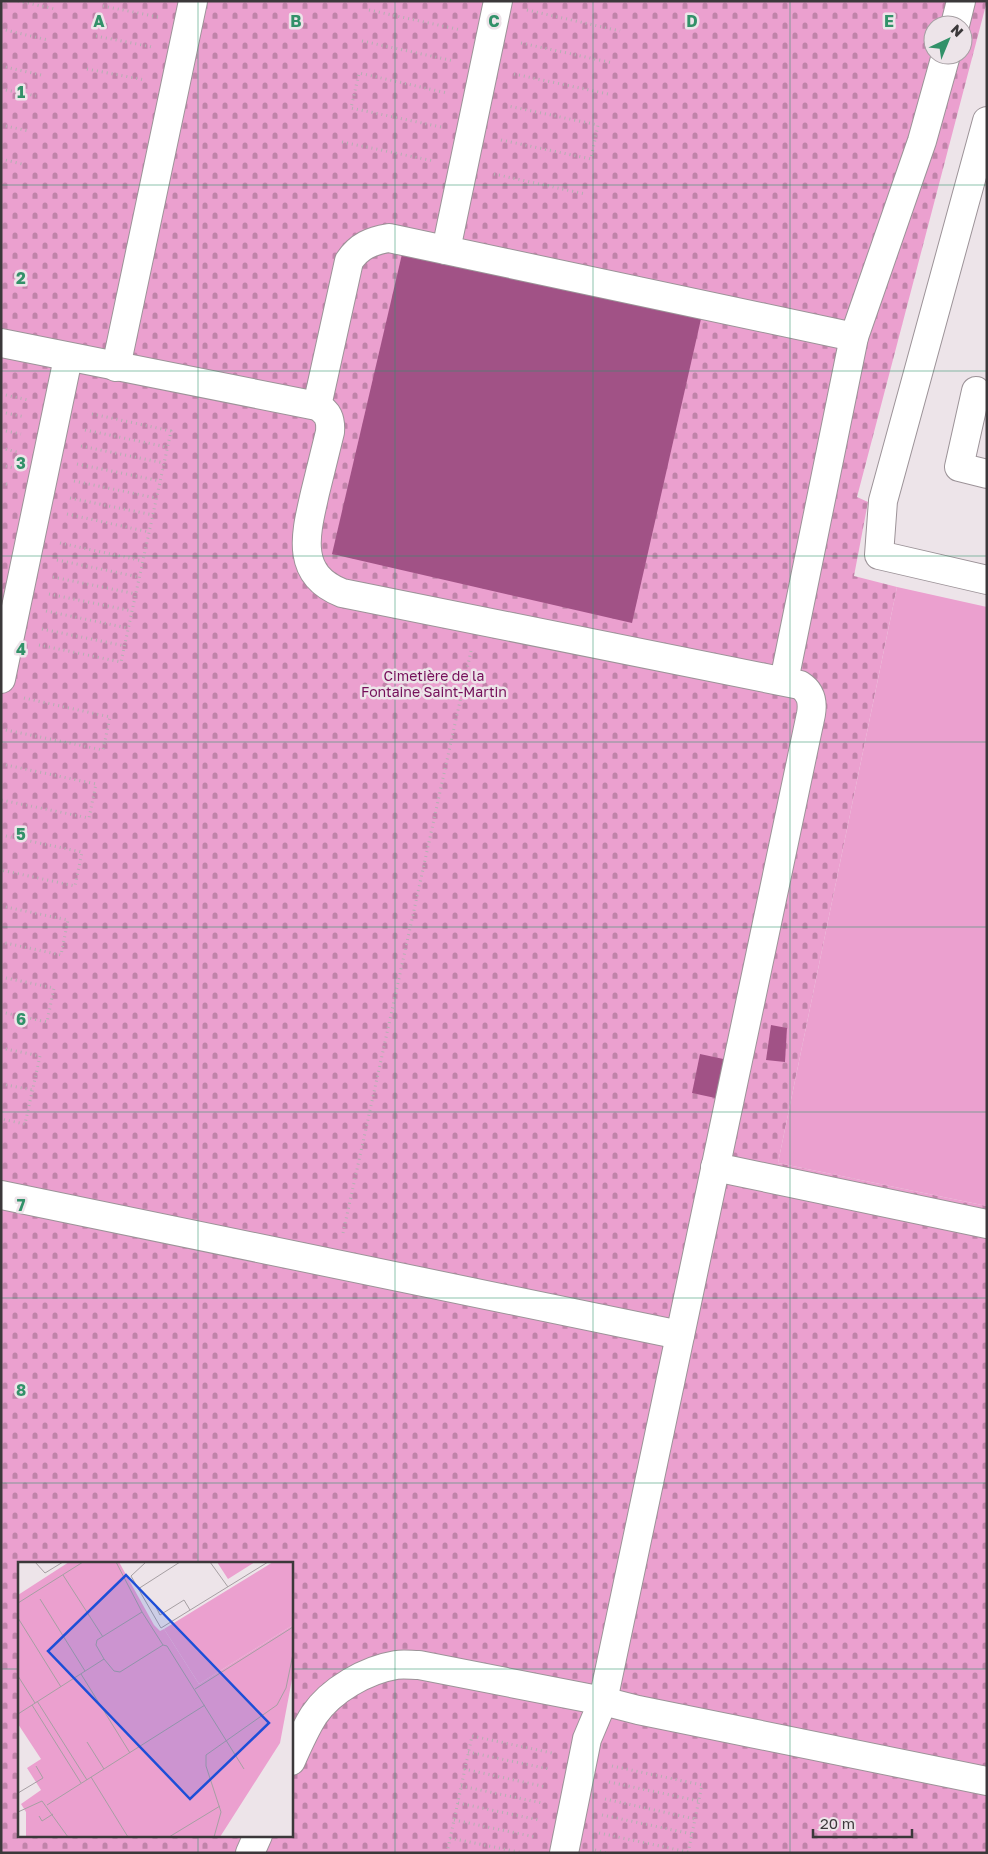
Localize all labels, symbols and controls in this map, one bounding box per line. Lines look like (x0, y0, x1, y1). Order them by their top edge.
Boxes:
text: A (93, 11, 105, 31)
text: B (290, 11, 302, 31)
text: C (488, 11, 500, 31)
text: D (686, 11, 698, 31)
text: E (884, 11, 894, 31)
north arrow (923, 15, 973, 65)
text: N (948, 20, 967, 40)
text: 1 (17, 82, 25, 102)
text: 2 (16, 268, 26, 288)
text: 3 (16, 453, 26, 473)
text: 4 (16, 639, 26, 659)
park label: Cimetière de la Fontaine Saint-Martin (361, 667, 507, 700)
text: 5 (16, 824, 26, 844)
text: 6 (16, 1009, 26, 1029)
text: 7 (17, 1195, 26, 1215)
text: 8 (16, 1380, 26, 1400)
inset map (18, 1562, 292, 1836)
scale bar (813, 1806, 912, 1838)
text: 20 m (820, 1814, 855, 1832)

